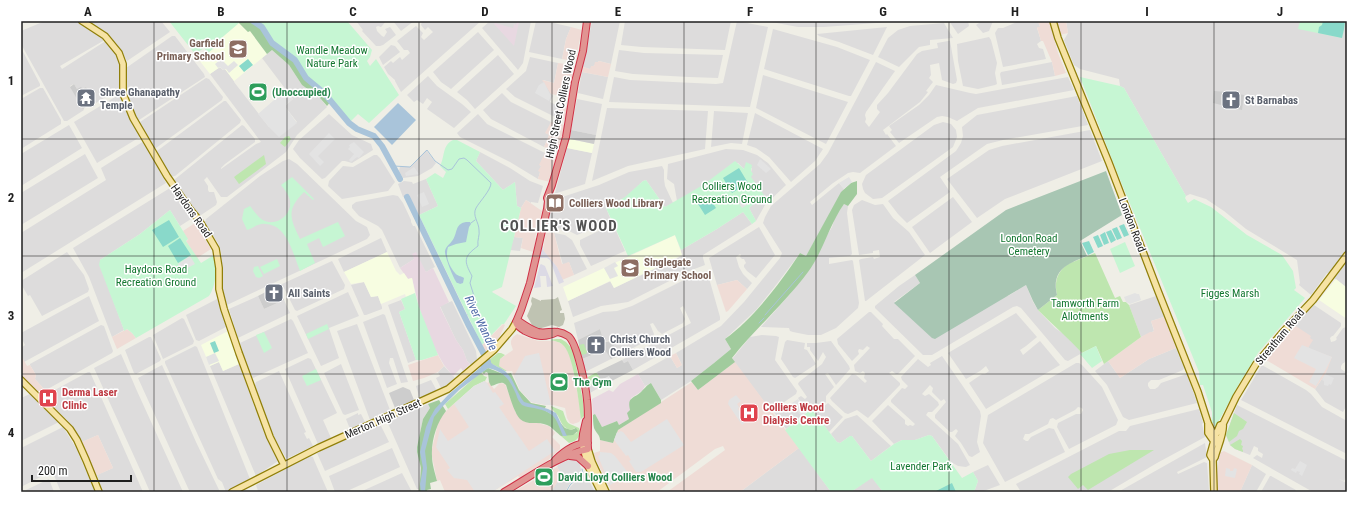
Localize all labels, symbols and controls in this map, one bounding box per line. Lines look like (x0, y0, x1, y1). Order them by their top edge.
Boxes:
text: A (84, 4, 92, 19)
text: B (217, 4, 225, 19)
text: C (349, 4, 357, 19)
text: D (481, 4, 489, 19)
text: E (615, 4, 622, 19)
text: F (747, 4, 753, 19)
text: G (879, 4, 887, 19)
text: H (1011, 4, 1019, 19)
text: I (1145, 4, 1149, 19)
text: J (1277, 4, 1283, 19)
place label: Garfield Primary School (157, 37, 224, 63)
school or university icon: Garfield Primary School (227, 38, 249, 60)
park label: Wandle Meadow Nature Park (296, 44, 368, 70)
street label: High Street Colliers Wood (543, 48, 579, 160)
text: 1 (8, 73, 14, 88)
sports icon: (Unoccupied) (247, 81, 269, 103)
place label: Shree Ghanapathy Temple (100, 86, 180, 112)
place label: (Unoccupied) (272, 86, 331, 99)
temple icon: Shree Ghanapathy Temple (75, 87, 97, 109)
church icon: St Barnabas (1220, 89, 1242, 111)
place label: St Barnabas (1245, 94, 1298, 107)
park label: Colliers Wood Recreation Ground (692, 180, 772, 206)
street label: Haydons Road (168, 182, 214, 240)
text: 2 (8, 190, 15, 205)
library icon: Colliers Wood Library (544, 192, 566, 214)
street label: London Road (1116, 196, 1148, 254)
place label: Colliers Wood Library (569, 197, 663, 210)
district label: COLLIER'S WOOD (500, 217, 618, 235)
park label: London Road Cemetery (1001, 232, 1058, 258)
place label: Singlegate Primary School (644, 256, 712, 282)
school or university icon: Singlegate Primary School (619, 257, 641, 279)
park label: Haydons Road Recreation Ground (116, 263, 196, 289)
church icon: All Saints (263, 282, 285, 304)
place label: All Saints (288, 287, 330, 300)
park label: Figges Marsh (1201, 287, 1259, 300)
water label: River Wandle (462, 293, 501, 353)
park label: Tamworth Farm Allotments (1051, 297, 1119, 323)
street label: Streatham Road (1253, 306, 1307, 368)
text: 3 (8, 308, 14, 323)
place label: Christ Church Colliers Wood (610, 333, 671, 359)
church icon: Christ Church Colliers Wood (585, 334, 607, 356)
sports icon: The Gym (548, 371, 570, 393)
place label: The Gym (573, 376, 612, 389)
place label: Derma Laser Clinic (62, 386, 118, 412)
hospital icon: Derma Laser Clinic (37, 387, 59, 409)
street label: Merton High Street (343, 396, 423, 442)
place label: Colliers Wood Dialysis Centre (763, 401, 829, 427)
hospital icon: Colliers Wood Dialysis Centre (738, 402, 760, 424)
text: 4 (8, 425, 15, 440)
scale bar (32, 457, 131, 483)
park label: Lavender Park (890, 460, 952, 473)
text: 200 m (38, 464, 68, 478)
sports icon: David Lloyd Colliers Wood (533, 466, 555, 488)
place label: David Lloyd Colliers Wood (558, 471, 672, 484)

